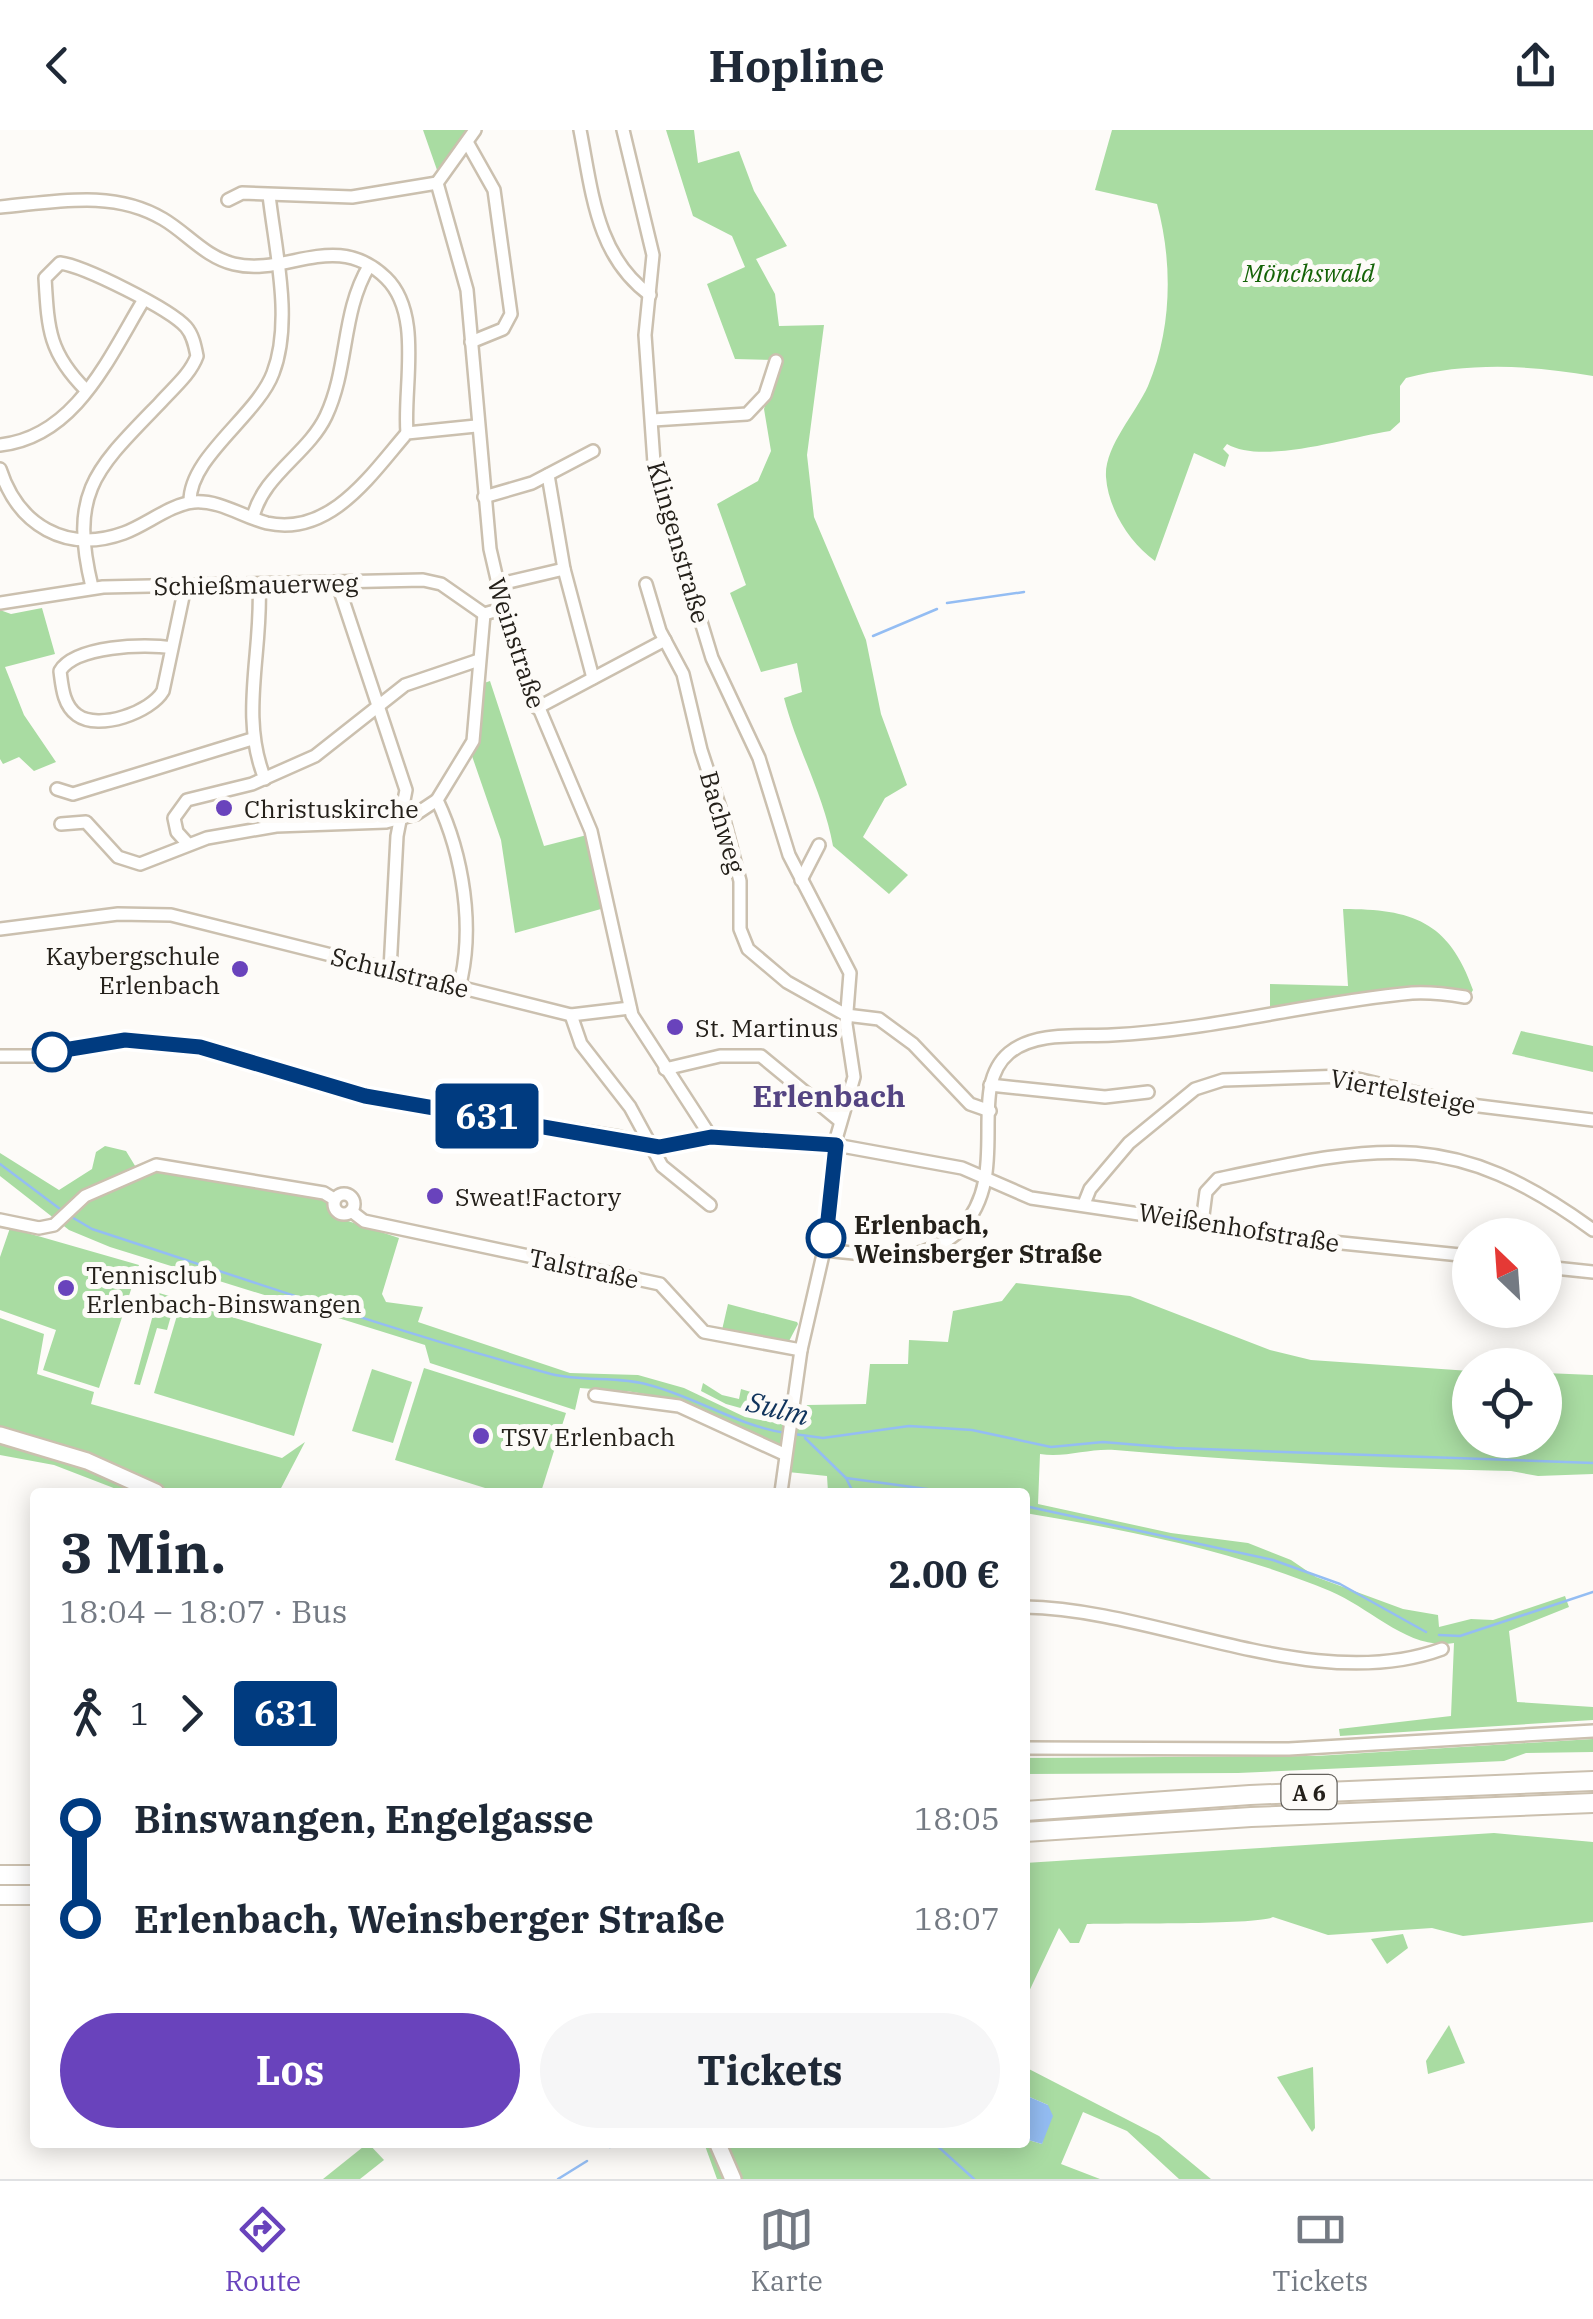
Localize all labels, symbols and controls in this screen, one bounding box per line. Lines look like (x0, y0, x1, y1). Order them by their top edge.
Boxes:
text: Hopline (708, 36, 885, 94)
icon: back (30, 38, 85, 93)
icon: share (1508, 38, 1563, 93)
park label: Mönchswald (1242, 256, 1375, 289)
street label: Klingenstraße (640, 457, 718, 627)
street label: Schießmauerweg (153, 566, 359, 602)
street label: Weinstraße (480, 574, 554, 712)
street label: Bachweg (693, 767, 753, 877)
place label: Christuskirche (244, 792, 419, 825)
marker: Christuskirche (213, 797, 235, 819)
place label: Kaybergschule Erlenbach (46, 939, 220, 1001)
street label: Schulstraße (328, 939, 472, 1005)
marker: Kaybergschule Erlenbach (229, 958, 251, 980)
place label: St. Martinus (695, 1011, 838, 1044)
marker: St. Martinus (664, 1016, 686, 1038)
unlabelled marker (33, 1033, 71, 1071)
street label: Viertelsteige (1328, 1061, 1478, 1121)
district label: Erlenbach (753, 1076, 905, 1115)
line badge: 631 (430, 1084, 544, 1148)
text: 631 (455, 1093, 519, 1139)
place label: Sweat!Factory (455, 1180, 622, 1213)
marker: Sweat!Factory (424, 1185, 446, 1207)
street label: Weißenhofstraße (1136, 1195, 1342, 1259)
place label: Erlenbach, Weinsberger Straße (854, 1208, 1102, 1270)
north arrow (1452, 1218, 1562, 1328)
map controls (1452, 1218, 1562, 1458)
marker: Erlenbach, Weinsberger Straße (807, 1219, 845, 1257)
street label: Talstraße (526, 1240, 642, 1296)
place label: Tennisclub Erlenbach-Binswangen (86, 1258, 362, 1320)
marker: Tennisclub Erlenbach-Binswangen (55, 1277, 77, 1299)
button: locate (1452, 1348, 1562, 1458)
water label: Sulm (742, 1382, 813, 1434)
place label: TSV Erlenbach (501, 1420, 675, 1453)
marker: TSV Erlenbach (470, 1425, 492, 1447)
text: 3 Min. (60, 1517, 226, 1588)
text: 2.00 € (888, 1549, 1000, 1598)
text: 18:04 – 18:07 · Bus (60, 1590, 347, 1632)
icon: walk (60, 1686, 115, 1741)
icon: forward (164, 1686, 219, 1741)
text: 631 (254, 1690, 317, 1736)
text: 1 (130, 1692, 149, 1734)
road number: A 6 (1282, 1775, 1336, 1809)
text: Binswangen, Engelgasse (134, 1794, 594, 1843)
text: 18:05 (914, 1797, 1000, 1839)
text: Erlenbach, Weinsberger Straße (134, 1894, 725, 1943)
text: 18:07 (914, 1897, 1000, 1939)
button: Los (60, 2013, 520, 2128)
button: Tickets (540, 2013, 1000, 2128)
tab: Route (225, 2202, 301, 2299)
tab: Karte (751, 2202, 823, 2299)
tab: Tickets (1272, 2202, 1368, 2299)

